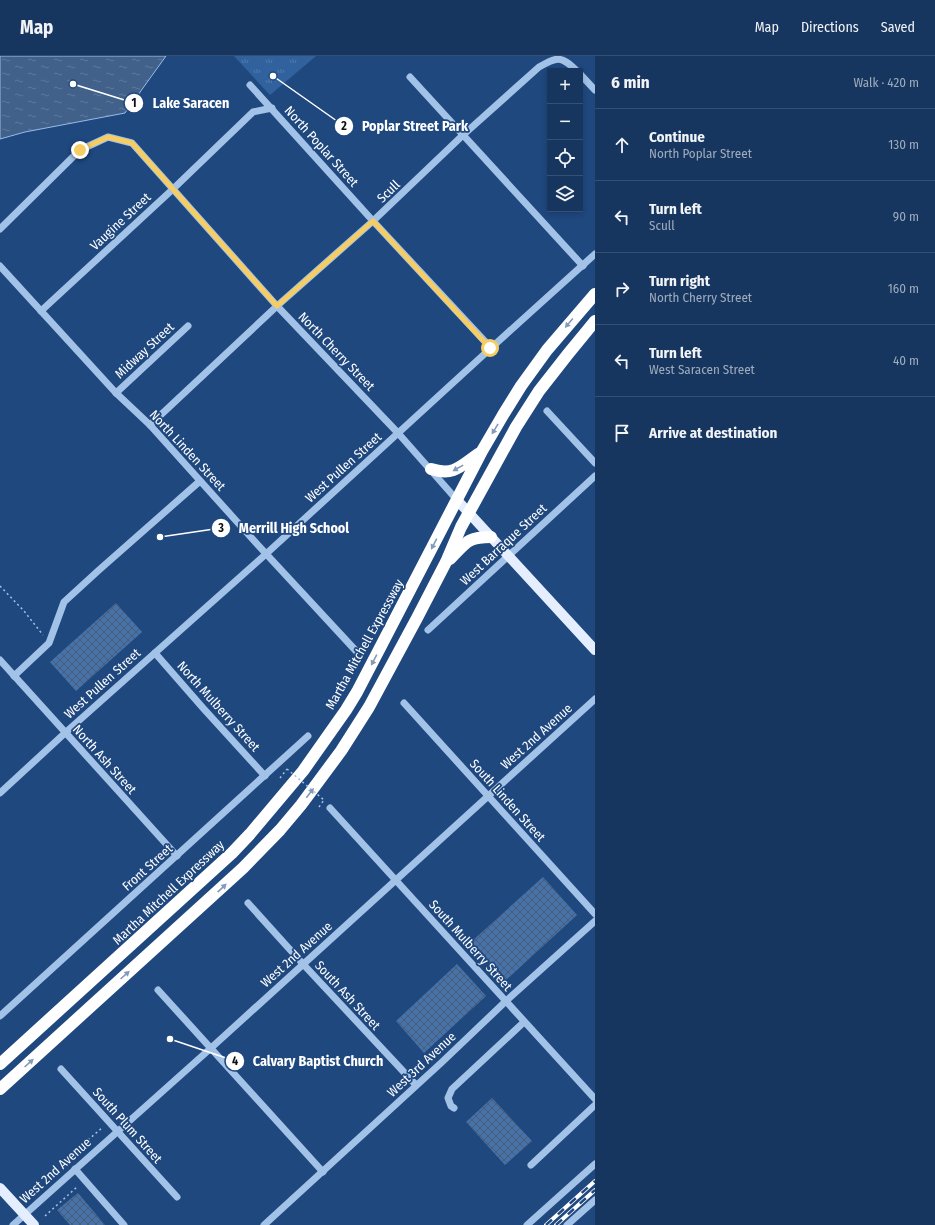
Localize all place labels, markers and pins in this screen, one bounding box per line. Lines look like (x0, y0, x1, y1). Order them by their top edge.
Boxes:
callout: Lake Saracen (124, 90, 237, 116)
callout: Poplar Street Park (334, 113, 476, 139)
callout: Merrill High School (211, 515, 357, 541)
callout: Calvary Baptist Church (225, 1048, 391, 1074)

